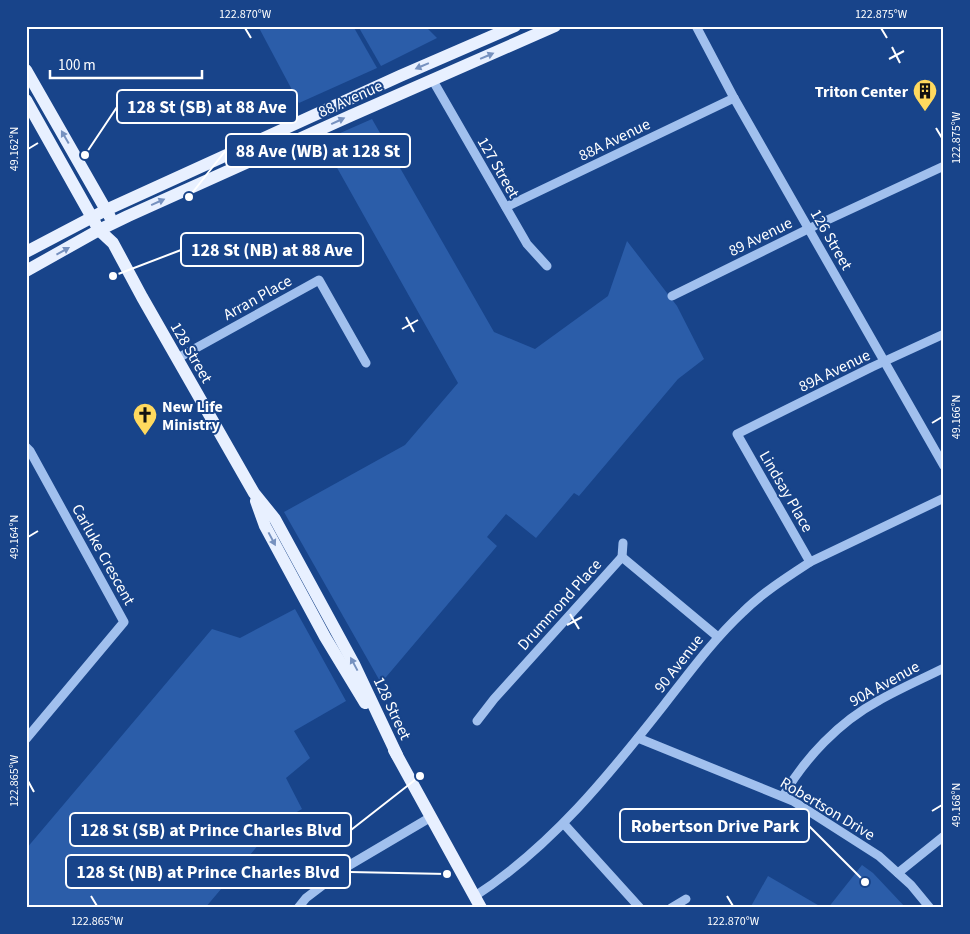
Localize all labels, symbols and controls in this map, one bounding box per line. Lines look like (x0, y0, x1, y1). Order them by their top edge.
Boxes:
text: 122.870°W (219, 6, 272, 23)
text: 122.875°W (855, 6, 908, 23)
scale bar (50, 48, 202, 80)
one-way arrow (480, 51, 494, 59)
text: 100 m (58, 55, 96, 76)
one-way arrow (415, 63, 429, 71)
street label: 88 Avenue (315, 75, 386, 123)
building icon: Triton Center (912, 78, 938, 112)
place label: Triton Center (815, 81, 909, 103)
callout: 128 St (SB) at 88 Ave (117, 90, 297, 123)
text: 128 St (SB) at 88 Ave (127, 95, 287, 120)
text: 122.875°W (948, 111, 965, 164)
street label: 88A Avenue (575, 113, 654, 167)
one-way arrow (331, 117, 345, 125)
text: 49.162°N (6, 127, 23, 171)
one-way arrow (60, 130, 69, 143)
street label: 127 Street (472, 133, 525, 203)
callout: 88 Ave (WB) at 128 St (226, 134, 410, 167)
text: 88 Ave (WB) at 128 St (236, 139, 400, 164)
one-way arrow (151, 198, 165, 206)
street label: 126 Street (805, 205, 858, 275)
street label: 89 Avenue (725, 212, 796, 262)
callout: 128 St (NB) at 88 Ave (181, 233, 363, 266)
text: 128 St (NB) at 88 Ave (191, 238, 353, 263)
one-way arrow (56, 246, 69, 255)
street label: Arran Place (219, 270, 296, 326)
street label: 128 Street (165, 318, 218, 388)
street label: 89A Avenue (795, 344, 874, 398)
text: 49.166°N (948, 395, 965, 439)
place label: New Life Ministry (162, 396, 223, 436)
church icon: New Life Ministry (132, 402, 158, 436)
street label: Lindsay Place (754, 447, 818, 536)
street label: Carluke Crescent (66, 500, 140, 610)
text: 49.164°N (6, 515, 23, 559)
one-way arrow (268, 531, 276, 546)
street label: Drummond Place (513, 554, 607, 655)
street label: 90 Avenue (649, 630, 709, 697)
street label: 90A Avenue (845, 656, 924, 712)
one-way arrow (350, 657, 358, 671)
street label: 128 Street (368, 673, 416, 744)
text: 122.865°W (6, 754, 23, 807)
street label: Robertson Drive (776, 772, 879, 846)
text: 49.168°N (948, 783, 965, 827)
callout: Robertson Drive Park (620, 809, 809, 842)
callout: 128 St (SB) at Prince Charles Blvd (70, 813, 351, 846)
text: Robertson Drive Park (631, 814, 799, 839)
text: 128 St (SB) at Prince Charles Blvd (80, 818, 342, 843)
callout: 128 St (NB) at Prince Charles Blvd (66, 855, 350, 888)
text: 128 St (NB) at Prince Charles Blvd (76, 860, 340, 885)
text: 122.865°W (71, 913, 124, 930)
text: 122.870°W (707, 913, 760, 930)

